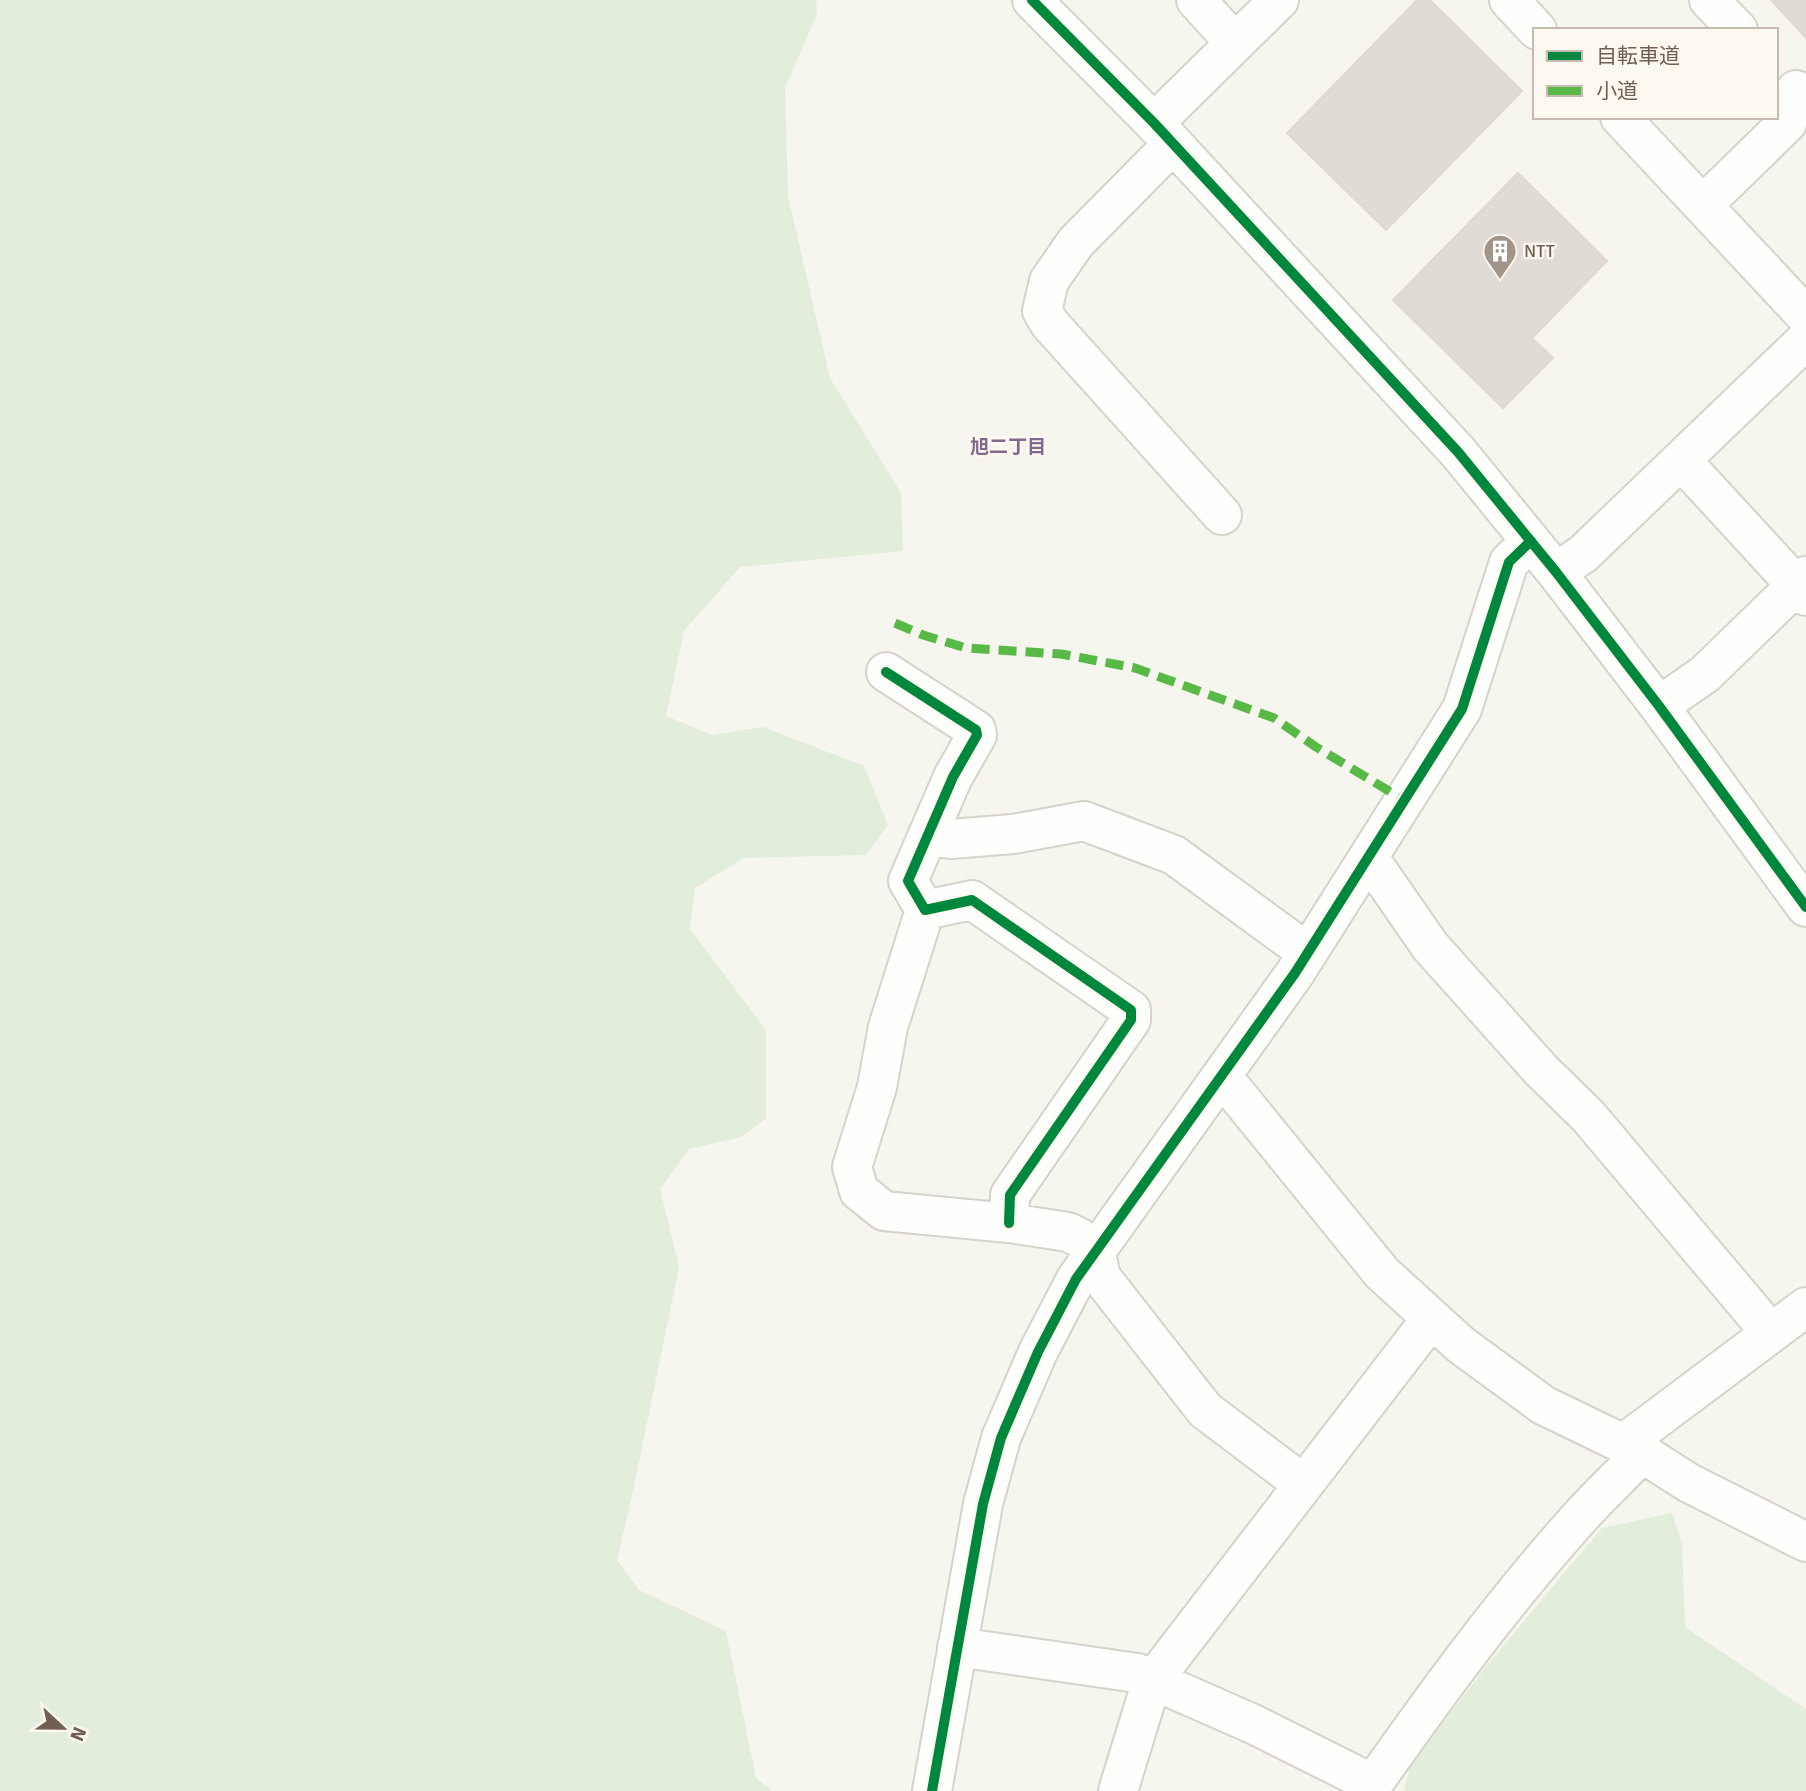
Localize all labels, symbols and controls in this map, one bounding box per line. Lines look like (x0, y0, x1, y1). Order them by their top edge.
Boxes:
legend (1533, 28, 1778, 119)
text: 自転車道 (1596, 43, 1680, 69)
text: 小道 (1596, 78, 1638, 104)
building icon: NTT (1481, 232, 1519, 281)
place label: NTT (1524, 240, 1555, 262)
district label: 旭二丁目 (970, 435, 1046, 459)
north arrow (28, 1693, 98, 1763)
text: N (64, 1723, 91, 1745)

